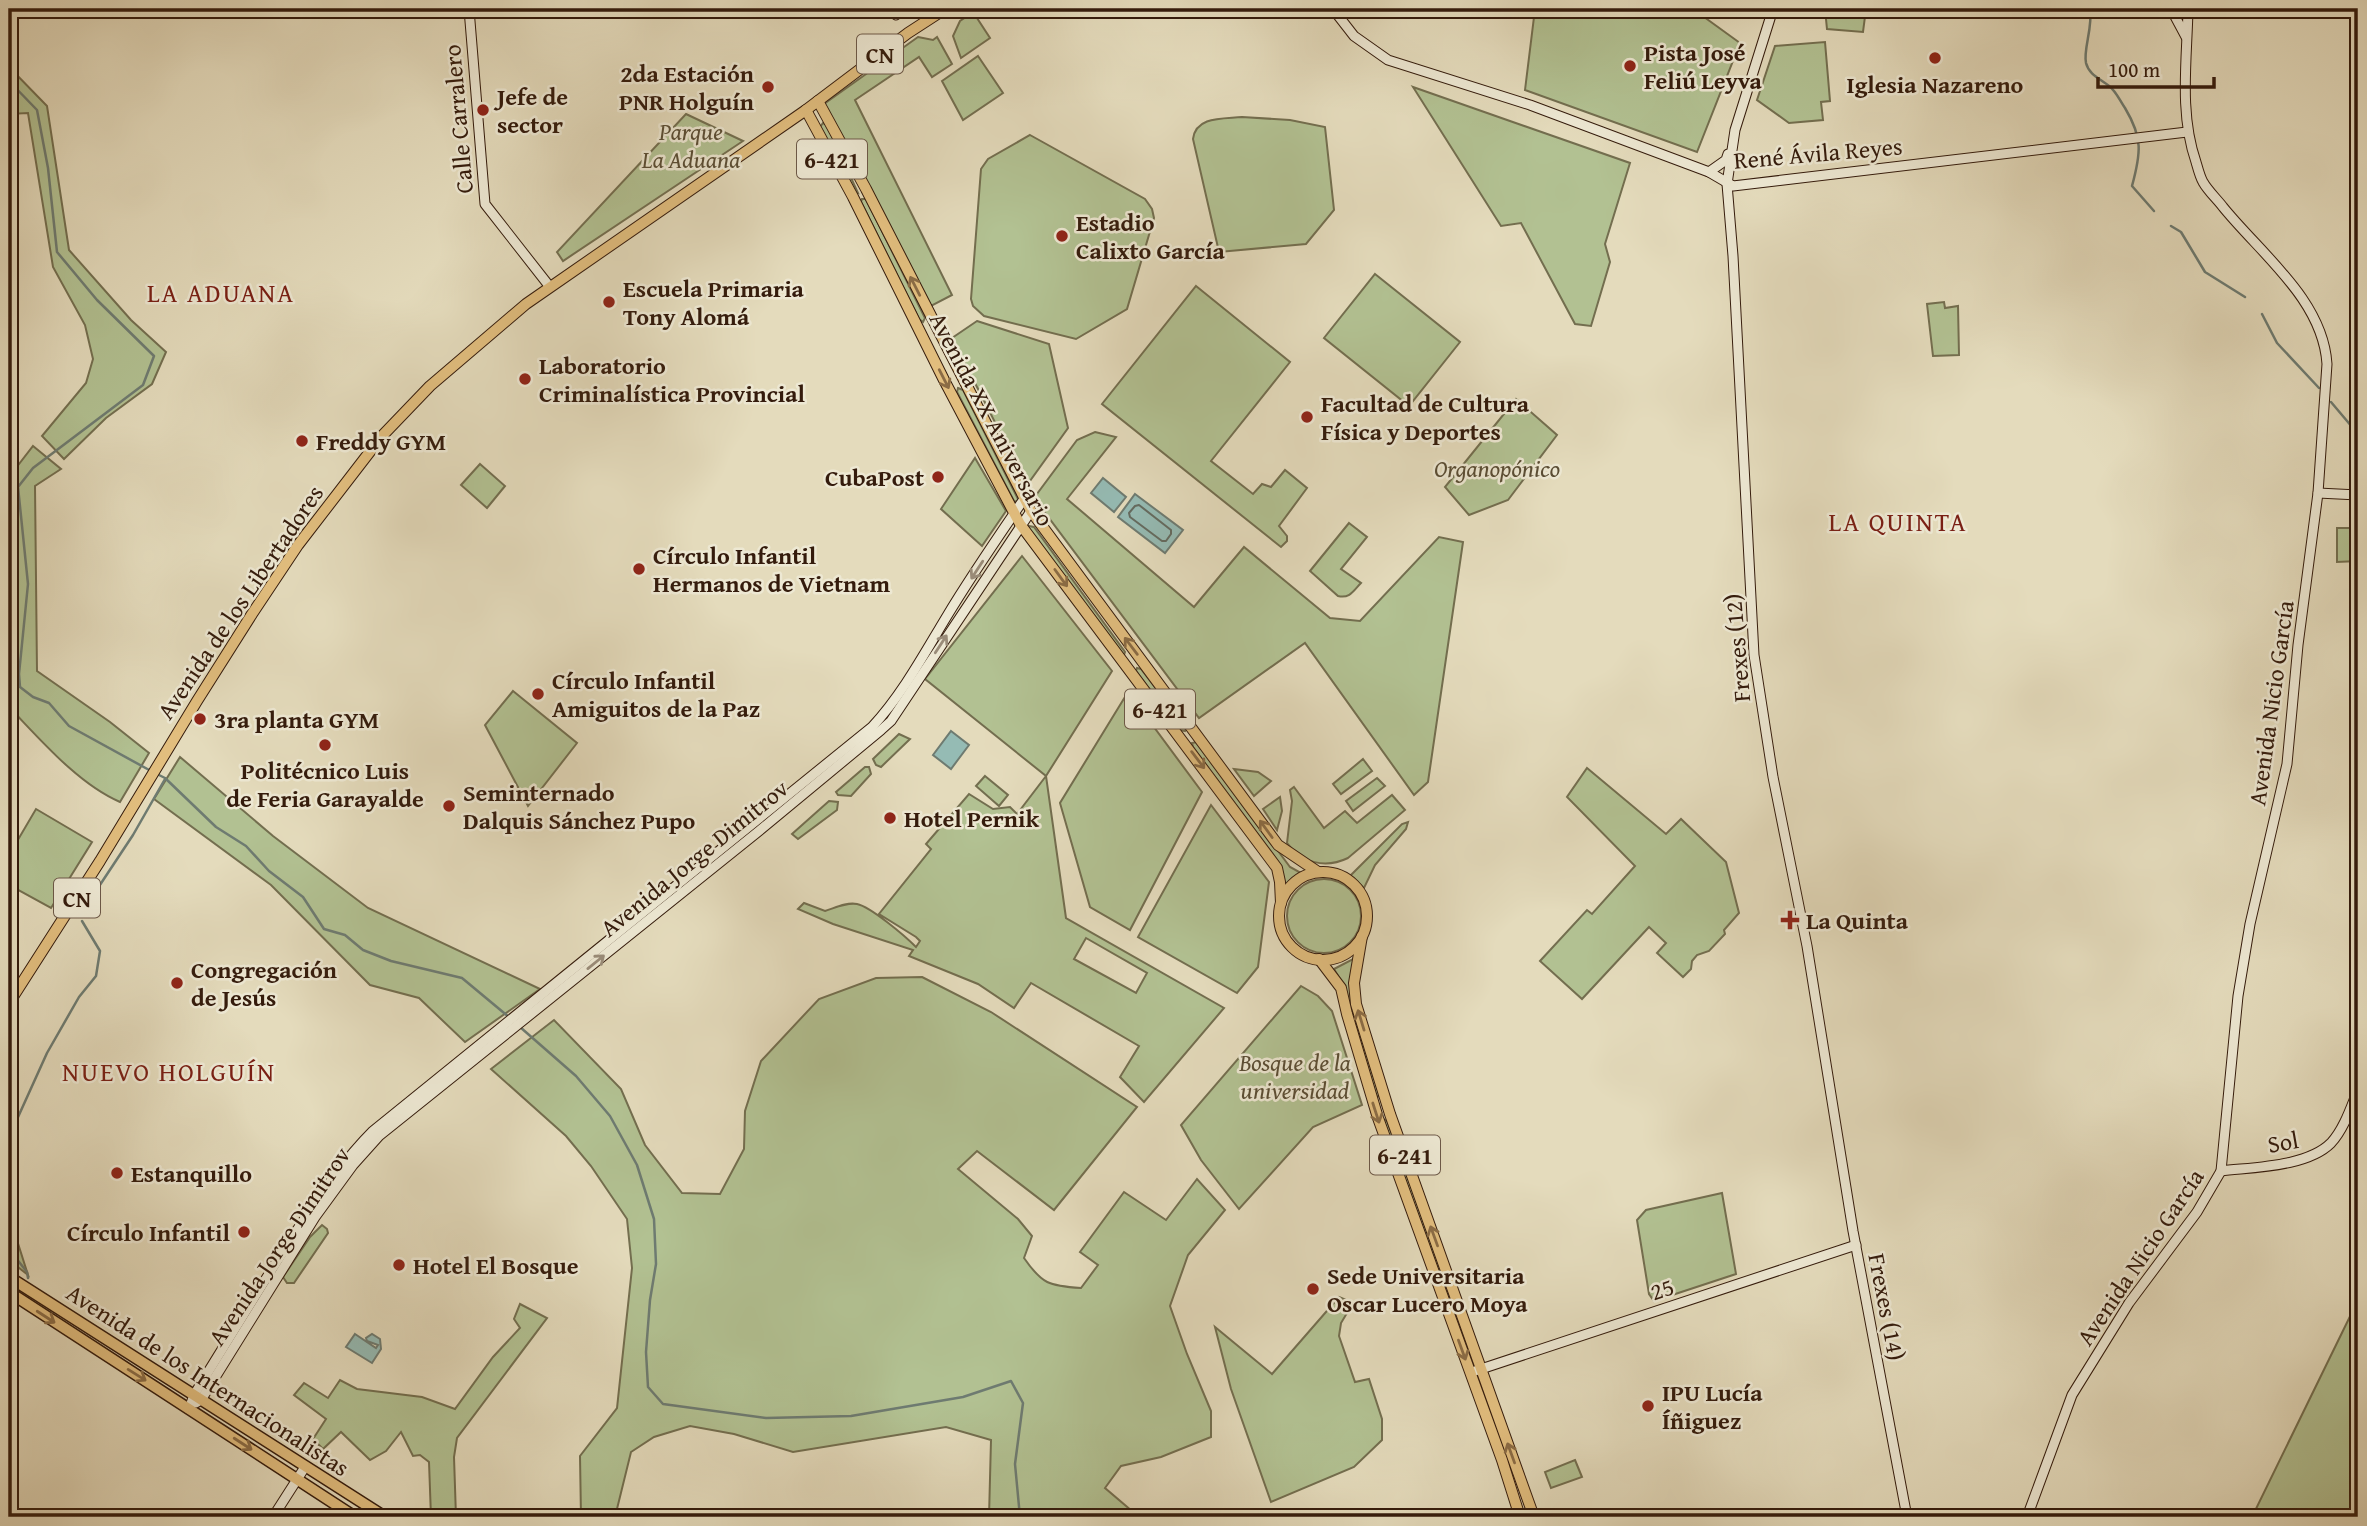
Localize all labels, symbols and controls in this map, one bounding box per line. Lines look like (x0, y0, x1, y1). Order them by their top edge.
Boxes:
road number: CN (857, 34, 903, 74)
place label: Pista José Feliú Leyva (1644, 35, 1763, 98)
street label: Calle Carralero (434, 43, 482, 195)
scale bar (2098, 46, 2213, 90)
marker: Iglesia Nazareno (1927, 50, 1943, 66)
text: 100 m (2108, 54, 2160, 85)
place label: 2da Estación PNR Holguín (619, 56, 754, 119)
marker: Pista José Feliú Leyva (1622, 58, 1638, 74)
place label: Iglesia Nazareno (1847, 67, 2024, 102)
place label: Jefe de sector (493, 79, 568, 142)
marker: 2da Estación PNR Holguín (760, 79, 776, 95)
marker: Jefe de sector (475, 102, 491, 118)
park label: Parque La Aduana (641, 114, 740, 177)
street label: René Ávila Reyes (1732, 128, 1904, 178)
road number: 6-421 (797, 140, 867, 178)
place label: Estadio Calixto García (1076, 205, 1226, 268)
marker: Estadio Calixto García (1054, 228, 1070, 244)
place label: Escuela Primaria Tony Alomá (623, 271, 805, 334)
district label: LA ADUANA (147, 273, 295, 312)
one-way arrow (907, 276, 921, 297)
marker: Escuela Primaria Tony Alomá (601, 294, 617, 310)
street label: Avenida XX Aniversario (921, 306, 1063, 532)
place label: Laboratorio Criminalística Provincial (539, 348, 806, 411)
one-way arrow (937, 368, 951, 389)
marker: Laboratorio Criminalística Provincial (517, 371, 533, 387)
place label: Facultad de Cultura Física y Deportes (1321, 386, 1530, 449)
marker: Facultad de Cultura Física y Deportes (1299, 409, 1315, 425)
place label: Freddy GYM (316, 424, 446, 459)
marker: Freddy GYM (294, 433, 310, 449)
park label: Organopónico (1434, 451, 1560, 486)
place label: CubaPost (825, 460, 924, 495)
marker: CubaPost (930, 469, 946, 485)
street label: Avenida de los Libertadores (148, 478, 332, 726)
district label: LA QUINTA (1829, 502, 1967, 541)
place label: Círculo Infantil Hermanos de Vietnam (653, 538, 891, 601)
one-way arrow (970, 560, 984, 579)
marker: Círculo Infantil Hermanos de Vietnam (631, 561, 647, 577)
one-way arrow (1053, 569, 1068, 588)
street label: Frexes (12) (1715, 592, 1759, 704)
street label: Avenida Nicio García (2239, 598, 2303, 808)
one-way arrow (934, 635, 948, 655)
one-way arrow (1124, 637, 1139, 655)
place label: Círculo Infantil Amiguitos de la Paz (552, 663, 760, 726)
marker: Círculo Infantil Amiguitos de la Paz (530, 686, 546, 702)
road number: 6-421 (1125, 690, 1195, 729)
place label: 3ra planta GYM (214, 702, 379, 737)
marker: 3ra planta GYM (192, 711, 208, 727)
marker: Politécnico Luis de Feria Garayalde (317, 737, 333, 753)
one-way arrow (1191, 750, 1206, 769)
place label: Politécnico Luis de Feria Garayalde (226, 753, 424, 816)
street label: Avenida Jorge Dimitrov (592, 771, 796, 945)
place label: Seminternado Dalquis Sánchez Pupo (463, 775, 695, 838)
marker: Seminternado Dalquis Sánchez Pupo (441, 798, 457, 814)
place label: Hotel Pernik (904, 801, 1039, 836)
marker: Hotel Pernik (882, 810, 898, 826)
one-way arrow (1259, 820, 1273, 839)
road number: CN (54, 878, 100, 917)
place label: La Quinta (1806, 903, 1909, 938)
marker: La Quinta (1780, 910, 1800, 930)
place label: Congregación de Jesús (191, 952, 337, 1015)
one-way arrow (587, 954, 605, 970)
marker: Congregación de Jesús (169, 975, 185, 991)
one-way arrow (1354, 1010, 1367, 1032)
park label: Bosque de la universidad (1238, 1045, 1351, 1108)
district label: NUEVO HOLGUÍN (62, 1052, 276, 1091)
one-way arrow (1371, 1102, 1384, 1124)
street label: Sol (2265, 1122, 2301, 1162)
road number: 6-241 (1370, 1136, 1440, 1174)
street label: Avenida Jorge Dimitrov (199, 1139, 359, 1352)
place label: Estanquillo (131, 1156, 252, 1191)
street label: Avenida Nicio García (2068, 1161, 2213, 1352)
marker: Estanquillo (109, 1165, 125, 1181)
place label: Círculo Infantil (67, 1215, 231, 1250)
marker: Círculo Infantil (236, 1224, 252, 1240)
one-way arrow (1427, 1225, 1439, 1247)
place label: Hotel El Bosque (413, 1248, 579, 1283)
street label: Frexes (14) (1859, 1250, 1915, 1364)
marker: Hotel El Bosque (391, 1257, 407, 1273)
place label: Sede Universitaria Oscar Lucero Moya (1327, 1258, 1528, 1321)
street label: 25 (1645, 1269, 1679, 1309)
street label: Avenida de los Internacionalistas (60, 1275, 356, 1485)
marker: Sede Universitaria Oscar Lucero Moya (1305, 1281, 1321, 1297)
one-way arrow (36, 1311, 56, 1325)
one-way arrow (1457, 1339, 1469, 1361)
one-way arrow (126, 1369, 146, 1383)
place label: IPU Lucía Íñiguez (1662, 1375, 1763, 1438)
marker: IPU Lucía Íñiguez (1640, 1398, 1656, 1414)
one-way arrow (233, 1437, 252, 1452)
one-way arrow (1504, 1442, 1516, 1464)

